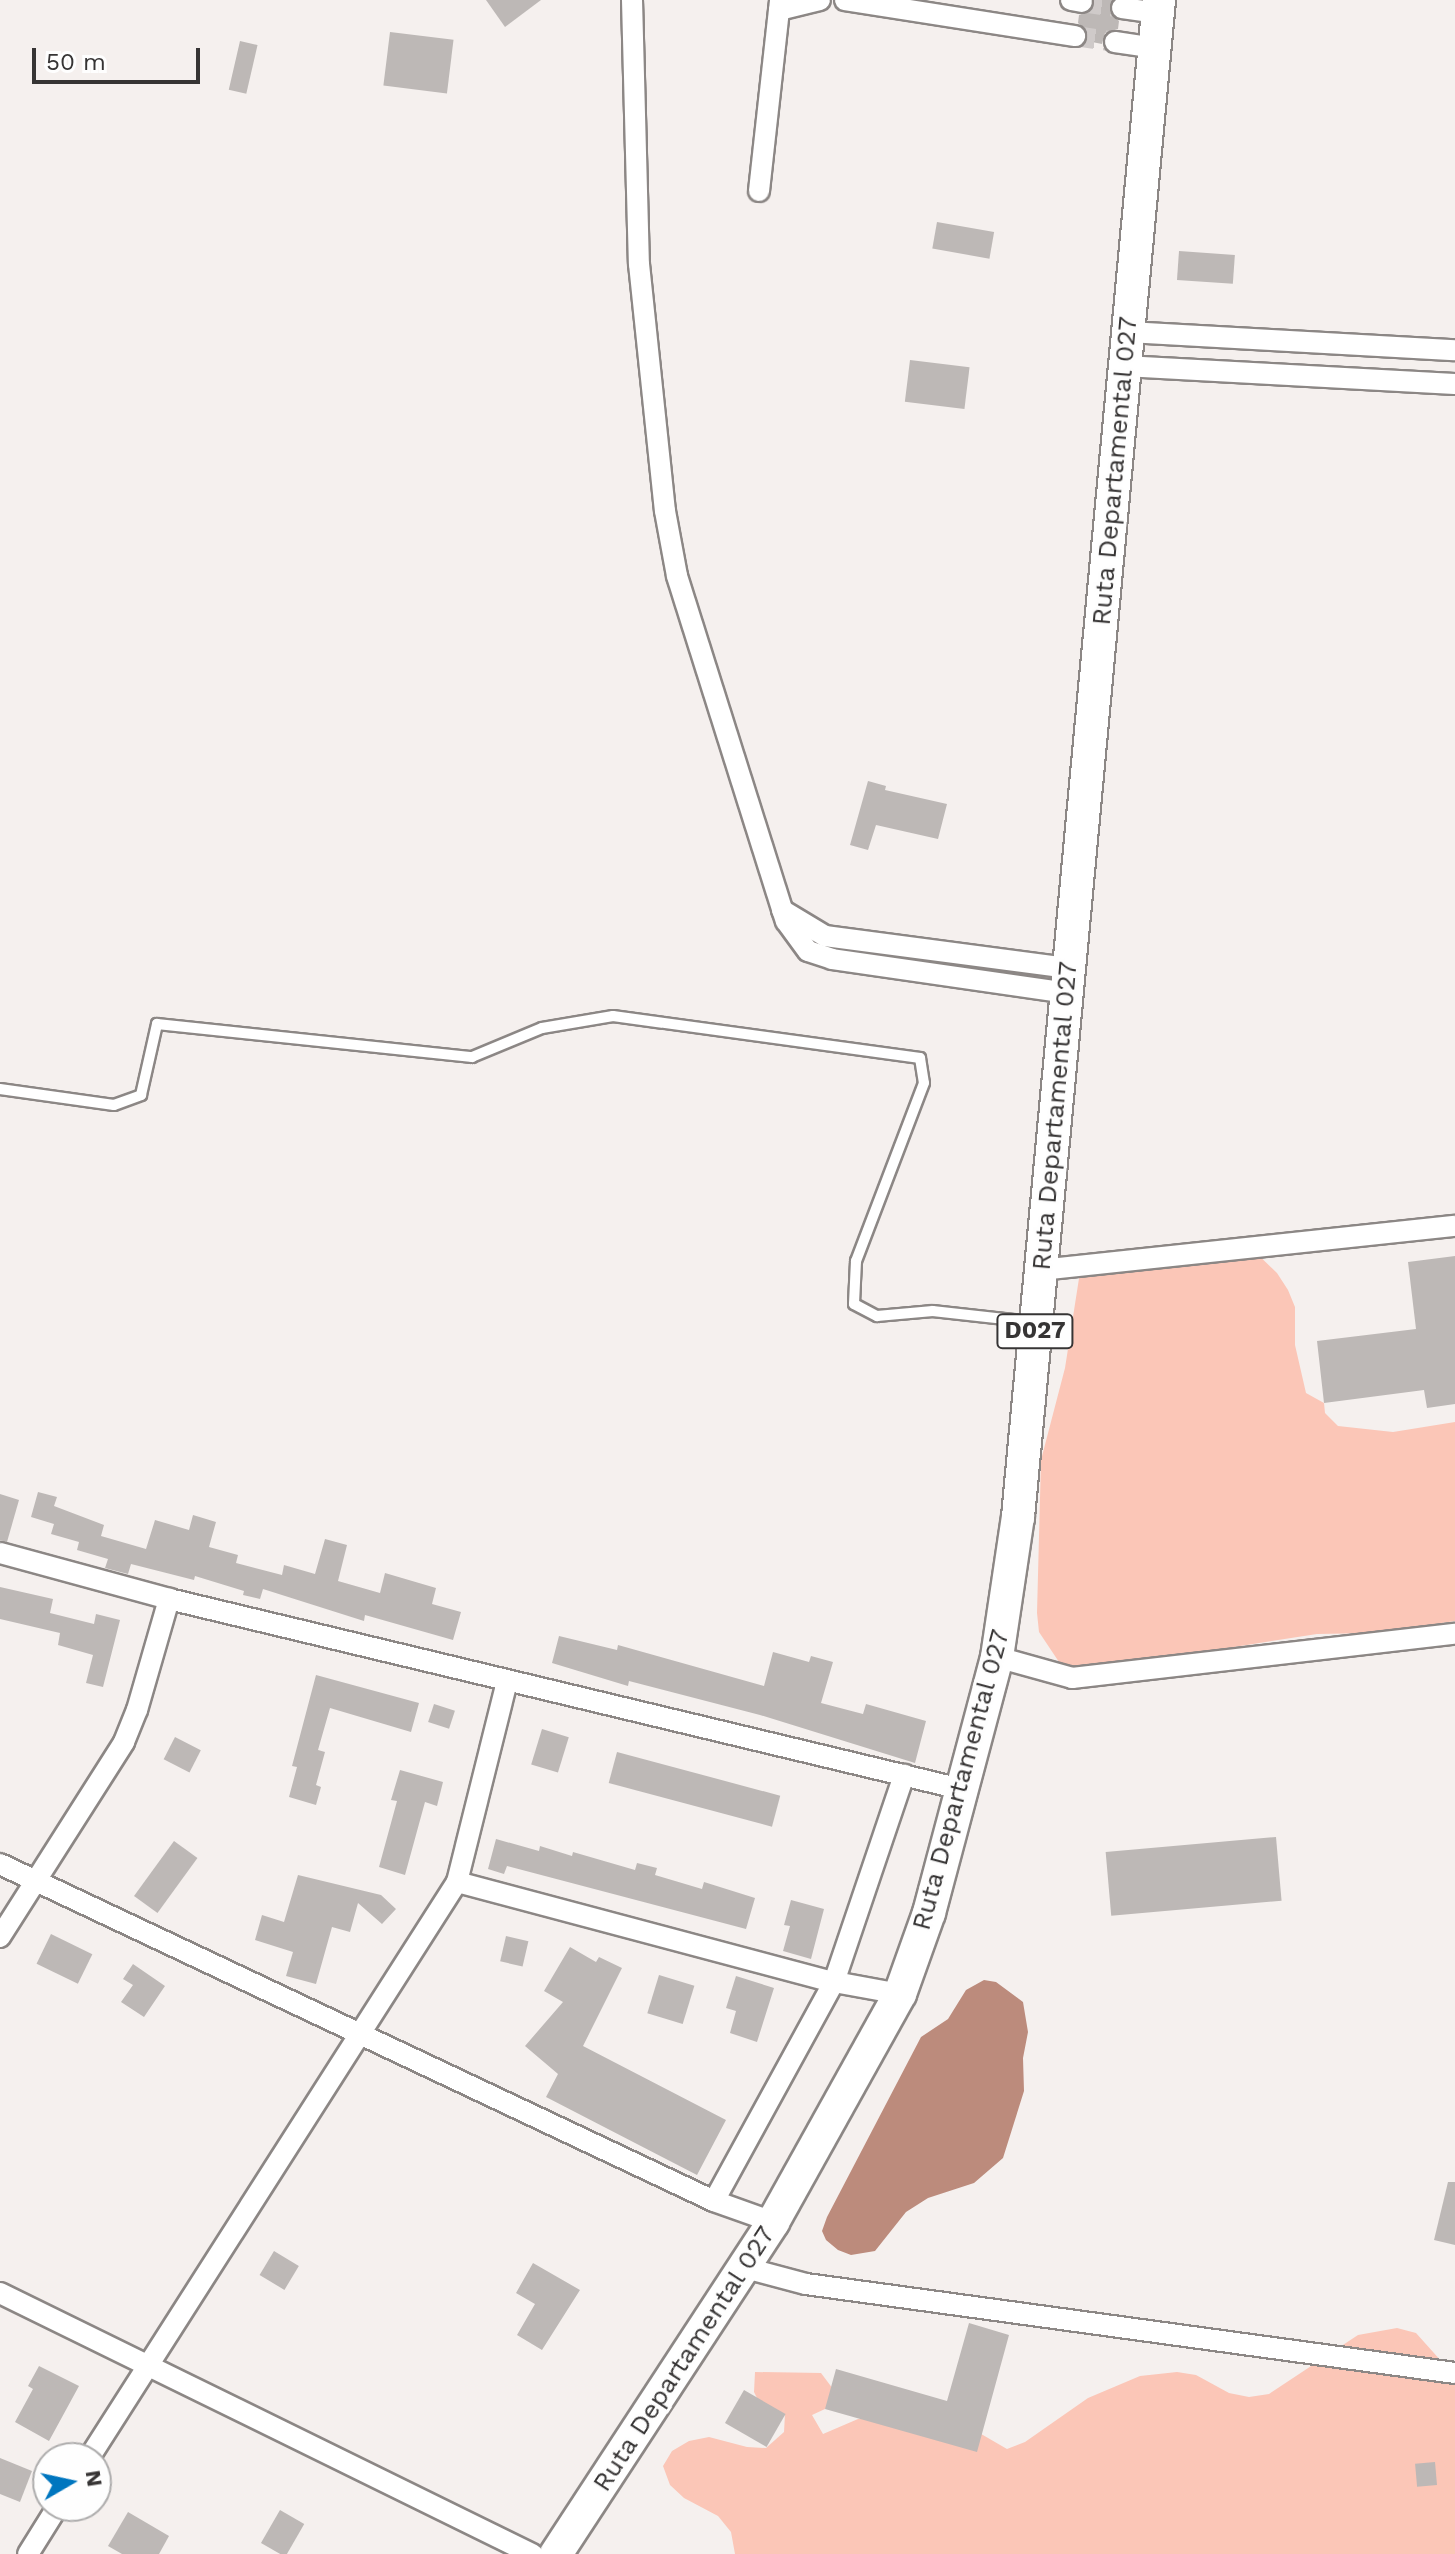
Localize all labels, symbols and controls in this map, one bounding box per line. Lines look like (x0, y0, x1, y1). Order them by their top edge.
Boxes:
scale bar (36, 32, 204, 82)
text: 50 m (46, 48, 106, 76)
street label: Ruta Departamental 027 (1086, 315, 1144, 627)
street label: Ruta Departamental 027 (1026, 960, 1084, 1272)
road number: D027 (995, 1311, 1075, 1351)
street label: Ruta Departamental 027 (906, 1626, 1016, 1934)
street label: Ruta Departamental 027 (586, 2220, 782, 2498)
north arrow (32, 2442, 112, 2522)
text: N (81, 2468, 108, 2488)

